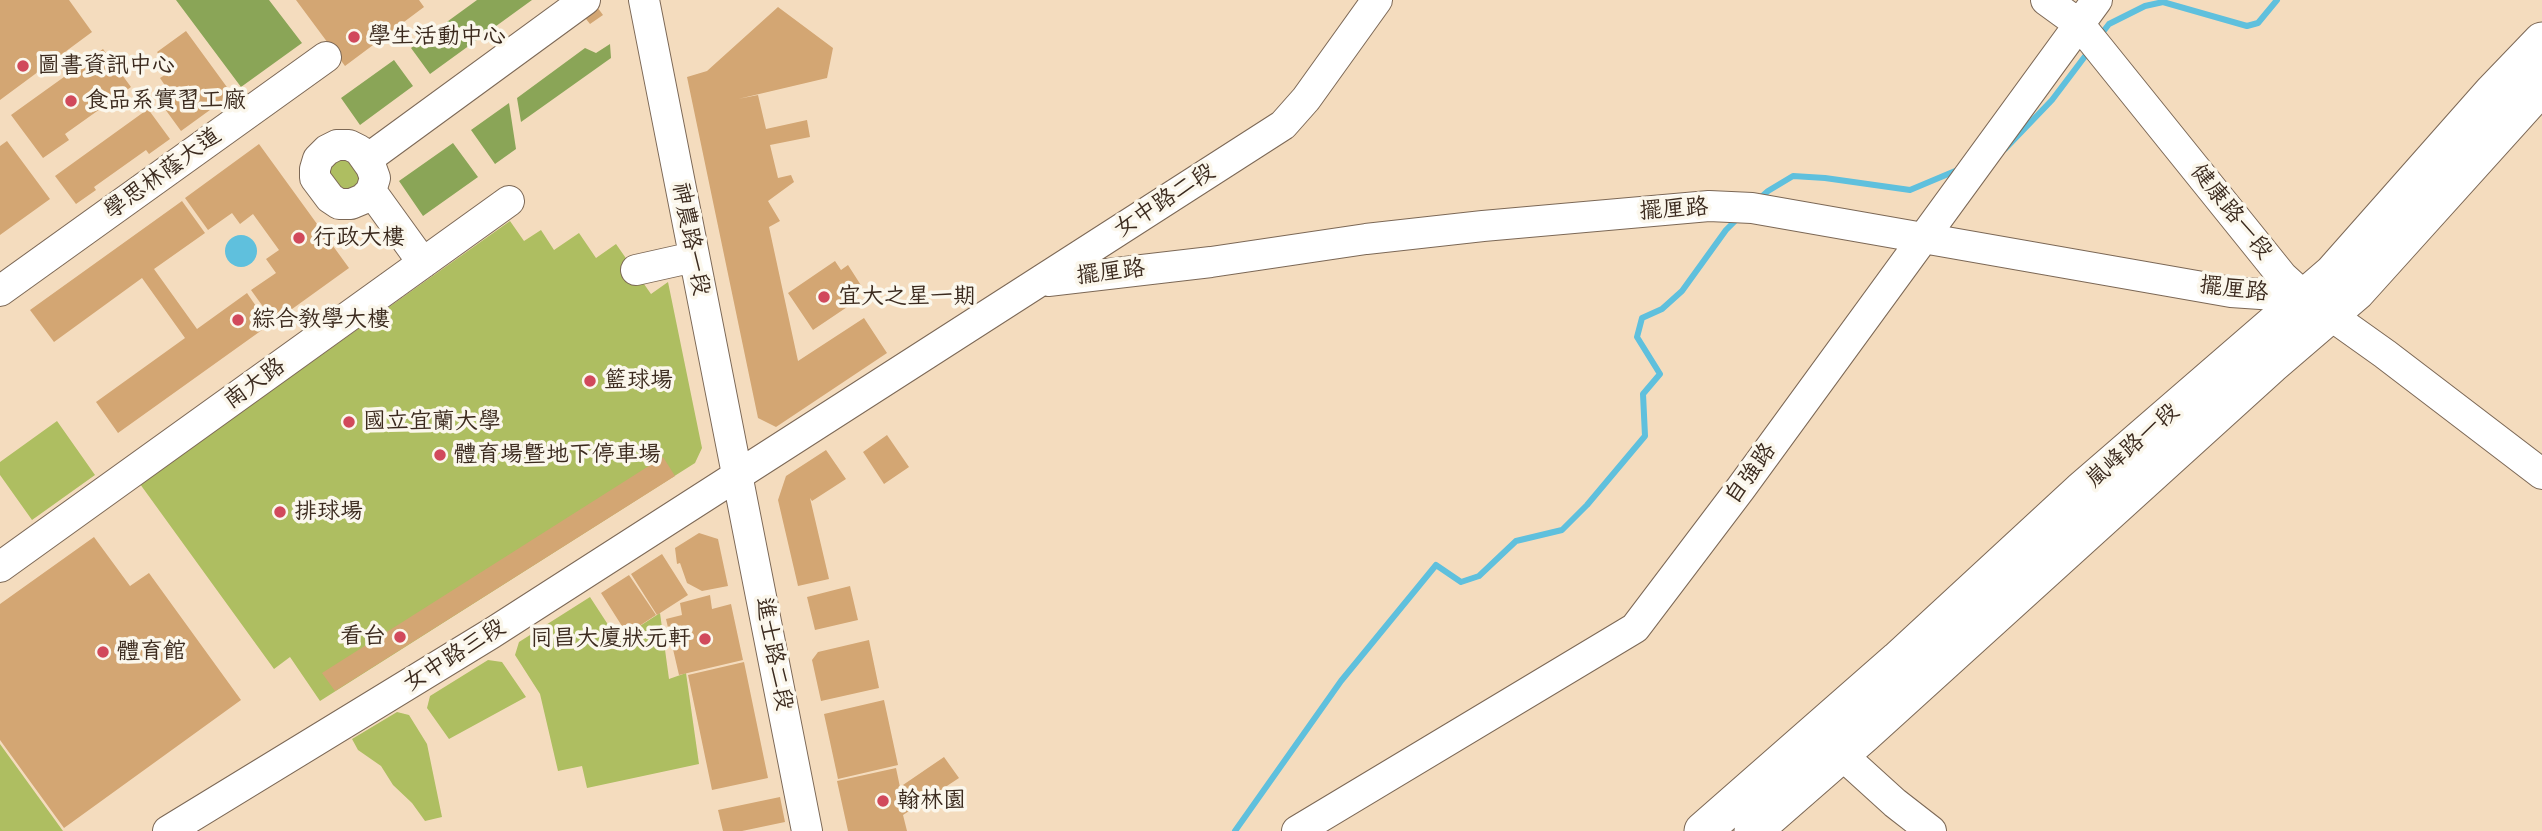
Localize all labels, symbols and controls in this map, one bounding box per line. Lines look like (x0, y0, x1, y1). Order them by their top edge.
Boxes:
place label: 學生活動中心 (368, 23, 506, 51)
marker: 學生活動中心 (346, 29, 362, 45)
place label: 圖書資訊中心 (37, 52, 175, 80)
marker: 圖書資訊中心 (15, 58, 31, 74)
place label: 食品系實習工廠 (85, 87, 246, 115)
marker: 食品系實習工廠 (63, 93, 79, 109)
street label: 學思林蔭大道 (99, 122, 227, 226)
street label: 女中路二段 (1109, 158, 1221, 244)
street label: 健康路一段 (2184, 159, 2278, 265)
street label: 神農路一段 (665, 180, 715, 298)
street label: 擺厘路 (1639, 194, 1709, 226)
place label: 行政大樓 (313, 224, 405, 252)
marker: 行政大樓 (291, 230, 307, 246)
street label: 擺厘路 (1075, 255, 1147, 291)
street label: 擺厘路 (2198, 272, 2270, 308)
place label: 宜大之星一期 (838, 283, 976, 311)
marker: 宜大之星一期 (816, 289, 832, 305)
place label: 綜合教學大樓 (252, 306, 390, 334)
marker: 綜合教學大樓 (230, 312, 246, 328)
street label: 南大路 (219, 353, 291, 415)
place label: 籃球場 (604, 367, 673, 395)
marker: 籃球場 (582, 373, 598, 389)
street label: 嵐峰路一段 (2081, 398, 2185, 494)
place label: 國立宜蘭大學 (363, 408, 501, 436)
marker: 國立宜蘭大學 (341, 414, 357, 430)
street label: 自強路 (1720, 438, 1782, 510)
place label: 體育場暨地下停車場 (454, 441, 661, 469)
marker: 體育場暨地下停車場 (432, 447, 448, 463)
place label: 排球場 (294, 498, 363, 526)
marker: 排球場 (272, 504, 288, 520)
street label: 進士路二段 (748, 595, 798, 713)
street label: 女中路三段 (399, 614, 511, 698)
place label: 看台 (340, 623, 386, 651)
place label: 同昌大廈狀元軒 (530, 625, 691, 653)
marker: 看台 (392, 629, 408, 645)
marker: 同昌大廈狀元軒 (697, 631, 713, 647)
place label: 體育館 (117, 638, 186, 666)
marker: 體育館 (95, 644, 111, 660)
place label: 翰林園 (897, 787, 966, 815)
marker: 翰林園 (875, 793, 891, 809)

